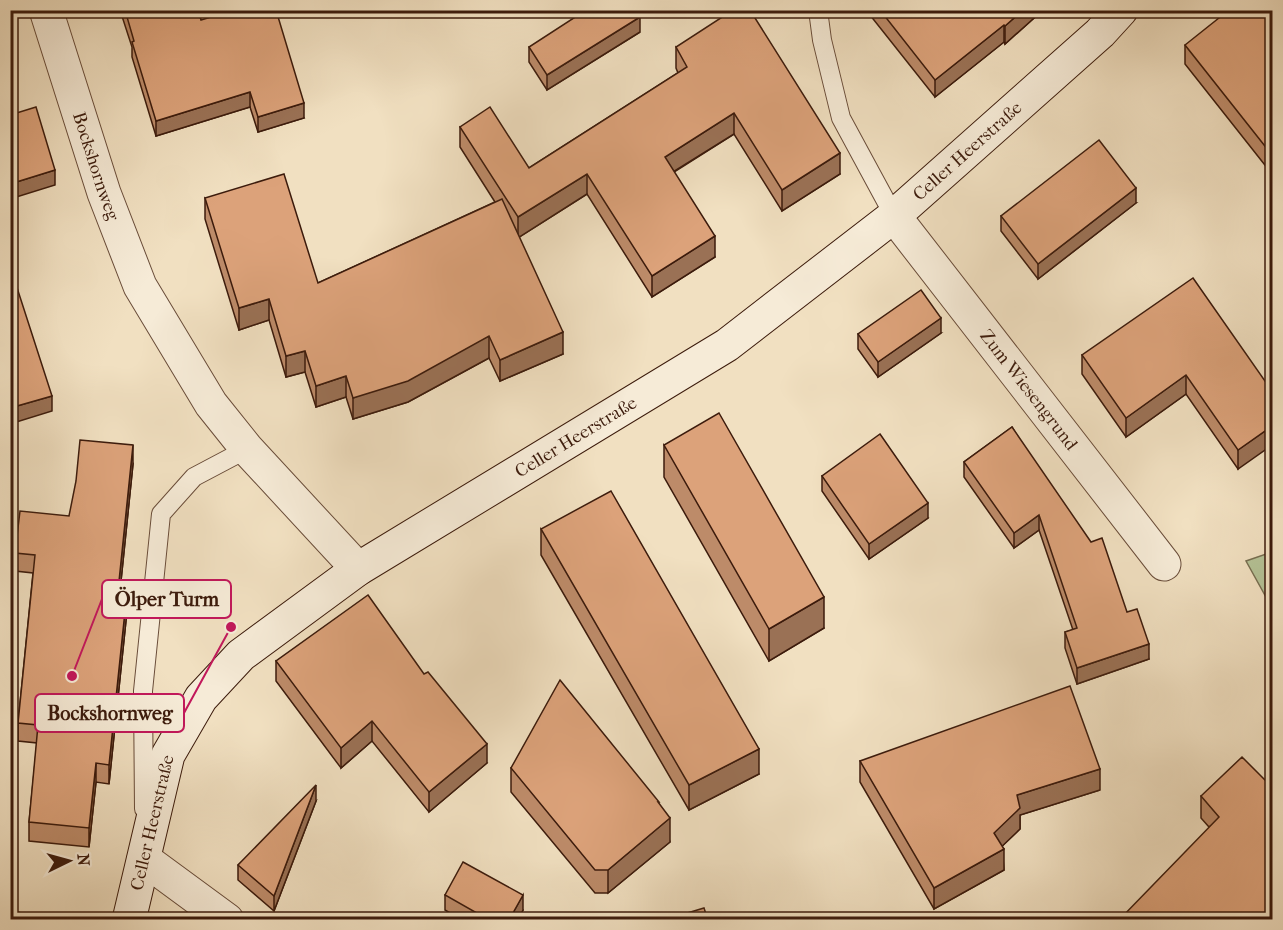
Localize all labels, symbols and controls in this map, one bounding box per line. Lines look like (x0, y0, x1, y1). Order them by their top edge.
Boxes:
street label: Celler Heerstraße (909, 97, 1026, 205)
street label: Bockshornweg (68, 109, 124, 224)
street label: Zum Wiesengrund (975, 326, 1082, 455)
street label: Celler Heerstraße (511, 392, 641, 482)
callout: Ölper Turm (102, 580, 231, 618)
text: Ölper Turm (115, 586, 220, 611)
callout: Bockshornweg (35, 694, 184, 732)
text: Bockshornweg (47, 702, 174, 725)
street label: Celler Heerstraße (126, 753, 179, 893)
north arrow (39, 831, 99, 891)
text: N (73, 853, 94, 867)

